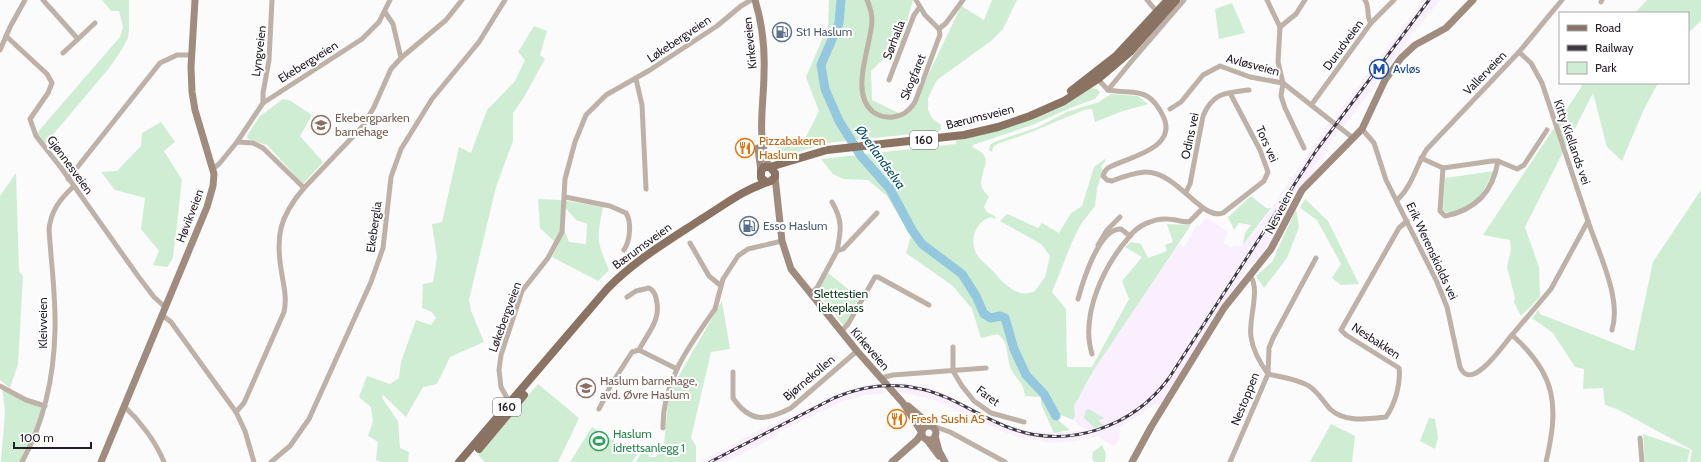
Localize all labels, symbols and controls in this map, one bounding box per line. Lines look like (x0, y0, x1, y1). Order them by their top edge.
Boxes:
street label: Løkebergveien (644, 12, 714, 65)
legend (1559, 12, 1689, 84)
street label: Kirkeveien (739, 16, 760, 70)
street label: Durudveien (1319, 16, 1366, 73)
street label: Sørhalla (879, 18, 908, 62)
text: Road (1595, 20, 1621, 35)
fuel station icon: St1 Haslum (771, 21, 793, 43)
street label: Lyngveien (248, 24, 269, 77)
place label: St1 Haslum (796, 24, 852, 39)
street label: Ekebergveien (275, 37, 341, 86)
text: Railway (1595, 40, 1633, 55)
street label: Vallerveien (1460, 47, 1510, 98)
street label: Avløsveien (1225, 50, 1282, 79)
street label: Skogfaret (897, 52, 929, 102)
metro station icon: Avløs (1368, 58, 1390, 80)
text: Park (1595, 60, 1617, 75)
place label: Avløs (1393, 61, 1420, 76)
street label: Kitty Kiellands vei (1551, 97, 1594, 186)
street label: Bærumsveien (944, 101, 1016, 132)
place label: Ekebergparken barnehage (335, 110, 410, 139)
street label: Odins vei (1177, 111, 1202, 161)
school or university icon: Ekebergparken barnehage (310, 114, 332, 136)
water label: Øverlandselva (852, 122, 910, 192)
street label: Tors vei (1253, 123, 1282, 164)
road number: 160 (910, 131, 938, 149)
street label: Gjønnesveien (44, 132, 97, 197)
place label: Pizzabakeren Haslum (759, 133, 826, 162)
restaurant icon: Pizzabakeren Haslum (734, 137, 756, 159)
street label: Høvikveien (173, 187, 207, 245)
street label: Nesveien (1261, 187, 1296, 236)
street label: Ekeberglia (362, 200, 385, 253)
street label: Erik Werenskiolds vei (1403, 200, 1462, 302)
fuel station icon: Esso Haslum (738, 215, 760, 237)
place label: Esso Haslum (763, 218, 828, 233)
street label: Bærumsveien (609, 219, 674, 272)
street label: Løkebergveien (485, 279, 524, 354)
park label: Slettestien lekeplass (814, 286, 869, 315)
street label: Kleivveien (35, 297, 50, 349)
street label: Nesbakken (1349, 319, 1404, 362)
street label: Kirkeveien (848, 324, 893, 373)
street label: Bjørnekollen (780, 351, 838, 404)
street label: Nestoppen (1227, 370, 1262, 428)
place label: Haslum barnehage, avd. Øvre Haslum (600, 373, 697, 402)
school or university icon: Haslum barnehage, avd. Øvre Haslum (575, 377, 597, 399)
street label: Faret (974, 382, 1003, 409)
road number: 160 (493, 398, 521, 416)
restaurant icon: Fresh Sushi AS (886, 408, 908, 430)
place label: Fresh Sushi AS (911, 411, 985, 426)
scale bar (14, 424, 91, 450)
place label: Haslum idrettsanlegg 1 (613, 426, 685, 455)
text: 100 m (20, 430, 54, 445)
sports icon: Haslum idrettsanlegg 1 (588, 430, 610, 452)

